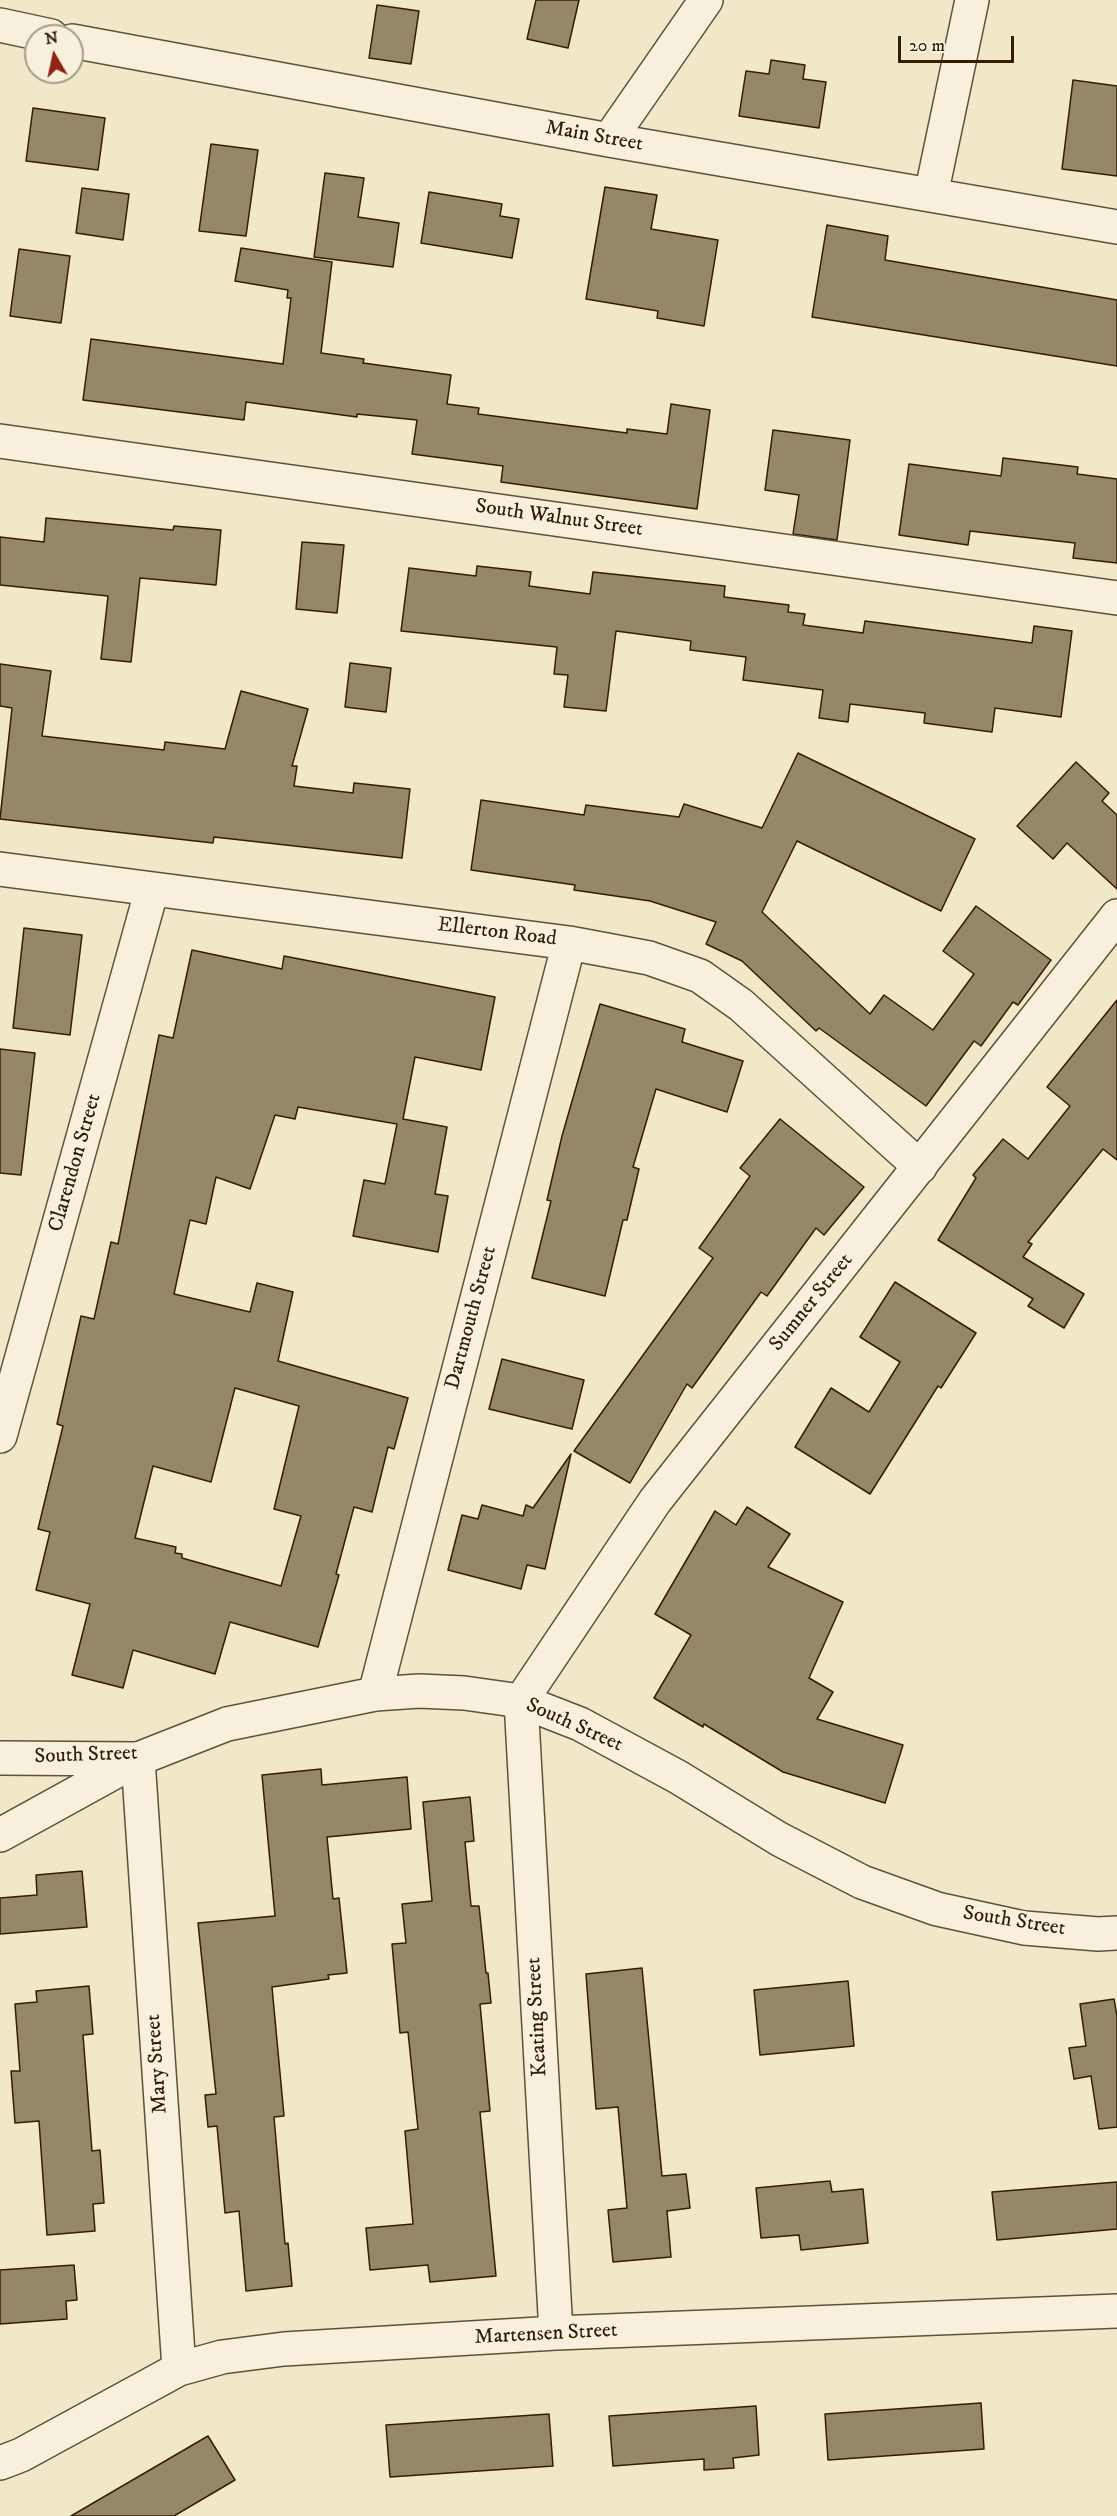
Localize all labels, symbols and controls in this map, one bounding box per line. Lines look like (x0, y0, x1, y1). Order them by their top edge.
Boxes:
north arrow (24, 24, 84, 84)
scale bar (901, 24, 1016, 62)
text: N (43, 27, 60, 49)
text: 20 m (909, 35, 945, 57)
street label: Main Street (543, 116, 645, 158)
street label: South Walnut Street (474, 495, 644, 543)
street label: Ellerton Road (436, 913, 558, 953)
street label: Clarendon Street (44, 1091, 108, 1235)
street label: Dartmouth Street (441, 1244, 503, 1392)
street label: Sumner Street (765, 1249, 859, 1357)
street label: South Street (522, 1693, 626, 1759)
street label: South Street (34, 1742, 138, 1770)
street label: South Street (961, 1901, 1067, 1943)
street label: Keating Street (522, 1957, 554, 2077)
street label: Mary Street (142, 2013, 174, 2115)
street label: Martensen Street (474, 2319, 618, 2351)

